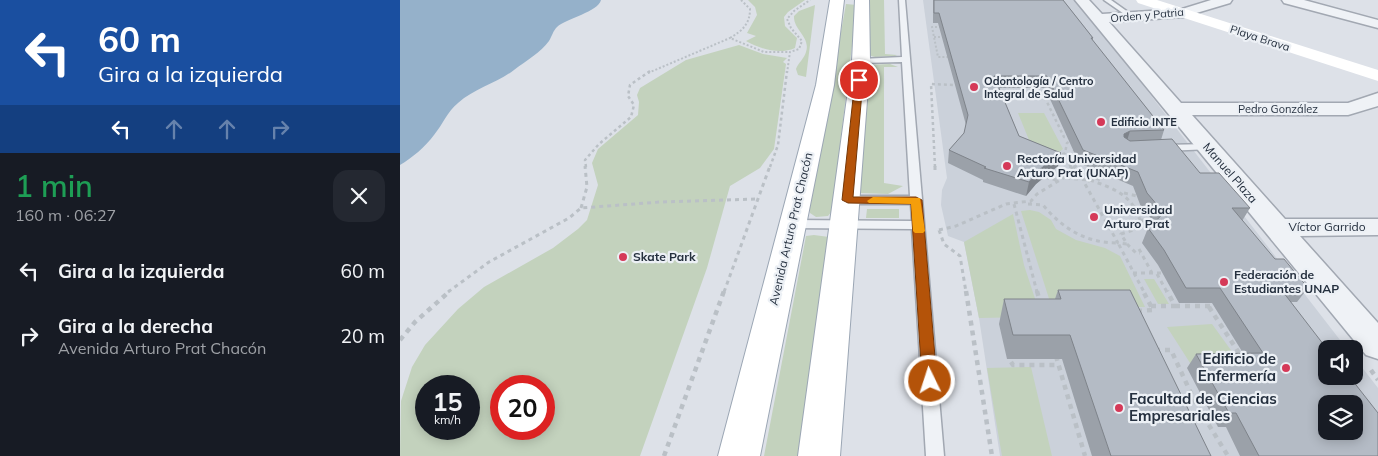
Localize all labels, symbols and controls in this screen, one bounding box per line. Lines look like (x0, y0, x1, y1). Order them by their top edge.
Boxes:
street label: Orden y Patria (1110, 5, 1184, 25)
text: 60 m (98, 17, 181, 61)
icon: left (15, 20, 80, 85)
street label: Playa Brava (1228, 22, 1292, 54)
pin (838, 59, 880, 101)
text: Gira a la izquierda (98, 60, 283, 88)
icon: arrive (845, 66, 873, 94)
place label: Odontología / Centro Integral de Salud (984, 74, 1094, 101)
marker: Odontología / Centro Integral de Salud (968, 81, 980, 93)
street label: Pedro González (1238, 102, 1318, 116)
icon: left (107, 115, 135, 143)
icon: ahead (160, 115, 188, 143)
icon: ahead (213, 115, 241, 143)
icon: right (266, 115, 294, 143)
place label: Edificio INTE (1111, 115, 1177, 129)
marker: Edificio INTE (1095, 116, 1107, 128)
street label: Manuel Plaza (1200, 139, 1261, 206)
street label: Avenida Arturo Prat Chacón (766, 151, 815, 307)
place label: Rectoría Universidad Arturo Prat (UNAP) (1017, 151, 1136, 180)
marker: Rectoría Universidad Arturo Prat (UNAP) (1001, 160, 1013, 172)
text: 1 min (15, 167, 93, 205)
button: close (333, 170, 385, 222)
place label: Universidad Arturo Prat (1104, 202, 1172, 231)
text: 160 m · 06:27 (15, 205, 116, 225)
marker: Universidad Arturo Prat (1088, 211, 1100, 223)
street label: Víctor Garrido (1288, 219, 1366, 234)
place label: Skate Park (633, 249, 696, 264)
marker: Skate Park (617, 251, 629, 263)
icon: left (15, 257, 43, 285)
text: Gira a la izquierda (58, 259, 224, 283)
text: 60 m (341, 259, 385, 283)
place label: Federación de Estudiantes UNAP (1234, 267, 1339, 296)
marker: Federación de Estudiantes UNAP (1218, 276, 1230, 288)
text: Gira a la derecha (58, 314, 213, 338)
icon: right (15, 322, 43, 350)
text: 20 m (341, 324, 385, 348)
text: Avenida Arturo Prat Chacón (58, 338, 266, 358)
map controls (1318, 340, 1363, 440)
button: sound (1318, 340, 1363, 385)
place label: Edificio de Enfermería (1198, 349, 1276, 385)
position arrow (903, 354, 955, 406)
marker: Edificio de Enfermería (1280, 362, 1292, 374)
speed limit sign: 20 (490, 375, 555, 440)
text: 15 (432, 386, 463, 417)
place label: Facultad de Ciencias Empresariales (1129, 389, 1277, 425)
button: layers (1318, 395, 1363, 440)
marker: Facultad de Ciencias Empresariales (1113, 402, 1125, 414)
text: km/h (434, 412, 461, 427)

